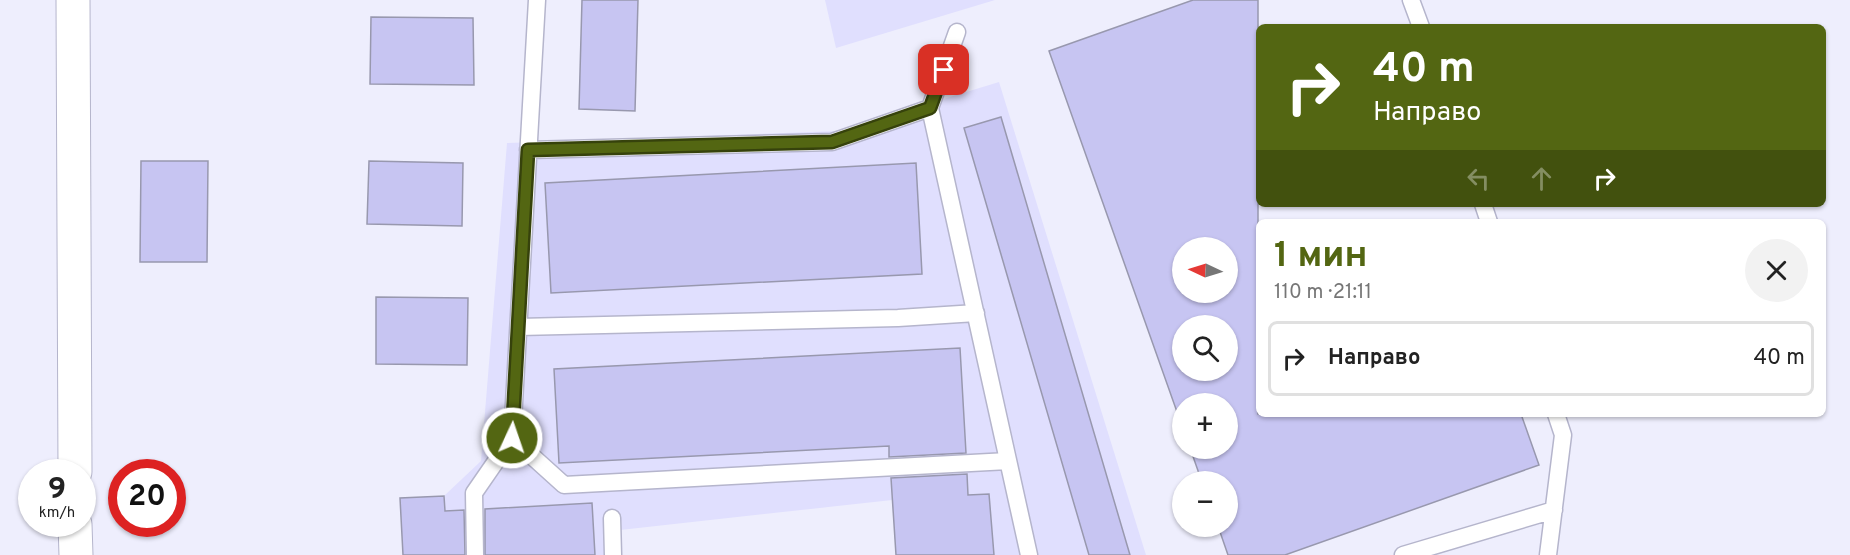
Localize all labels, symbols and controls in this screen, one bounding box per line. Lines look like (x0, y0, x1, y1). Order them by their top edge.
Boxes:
pin (918, 44, 969, 95)
text: 40 m (1373, 44, 1475, 97)
icon: right (1274, 48, 1352, 126)
icon: arrive (927, 53, 960, 86)
text: Направо (1373, 96, 1481, 130)
icon: left (1462, 162, 1495, 195)
icon: ahead (1525, 162, 1558, 195)
icon: right (1588, 162, 1621, 195)
text: 1 мин (1274, 234, 1368, 280)
north arrow (1172, 237, 1238, 303)
map controls (1172, 237, 1238, 537)
button: close (1745, 239, 1808, 302)
text: 110 m · 21:11 (1274, 280, 1372, 306)
button: search (1172, 315, 1238, 381)
icon: right (1277, 342, 1310, 375)
text: Направо (1328, 345, 1420, 372)
text: 40 m (1753, 345, 1805, 372)
button: + (1172, 393, 1238, 459)
position arrow (480, 406, 544, 470)
speed limit sign: 20 (108, 459, 186, 537)
button: − (1172, 471, 1238, 537)
text: 9 (48, 472, 66, 509)
text: km/h (39, 504, 75, 523)

